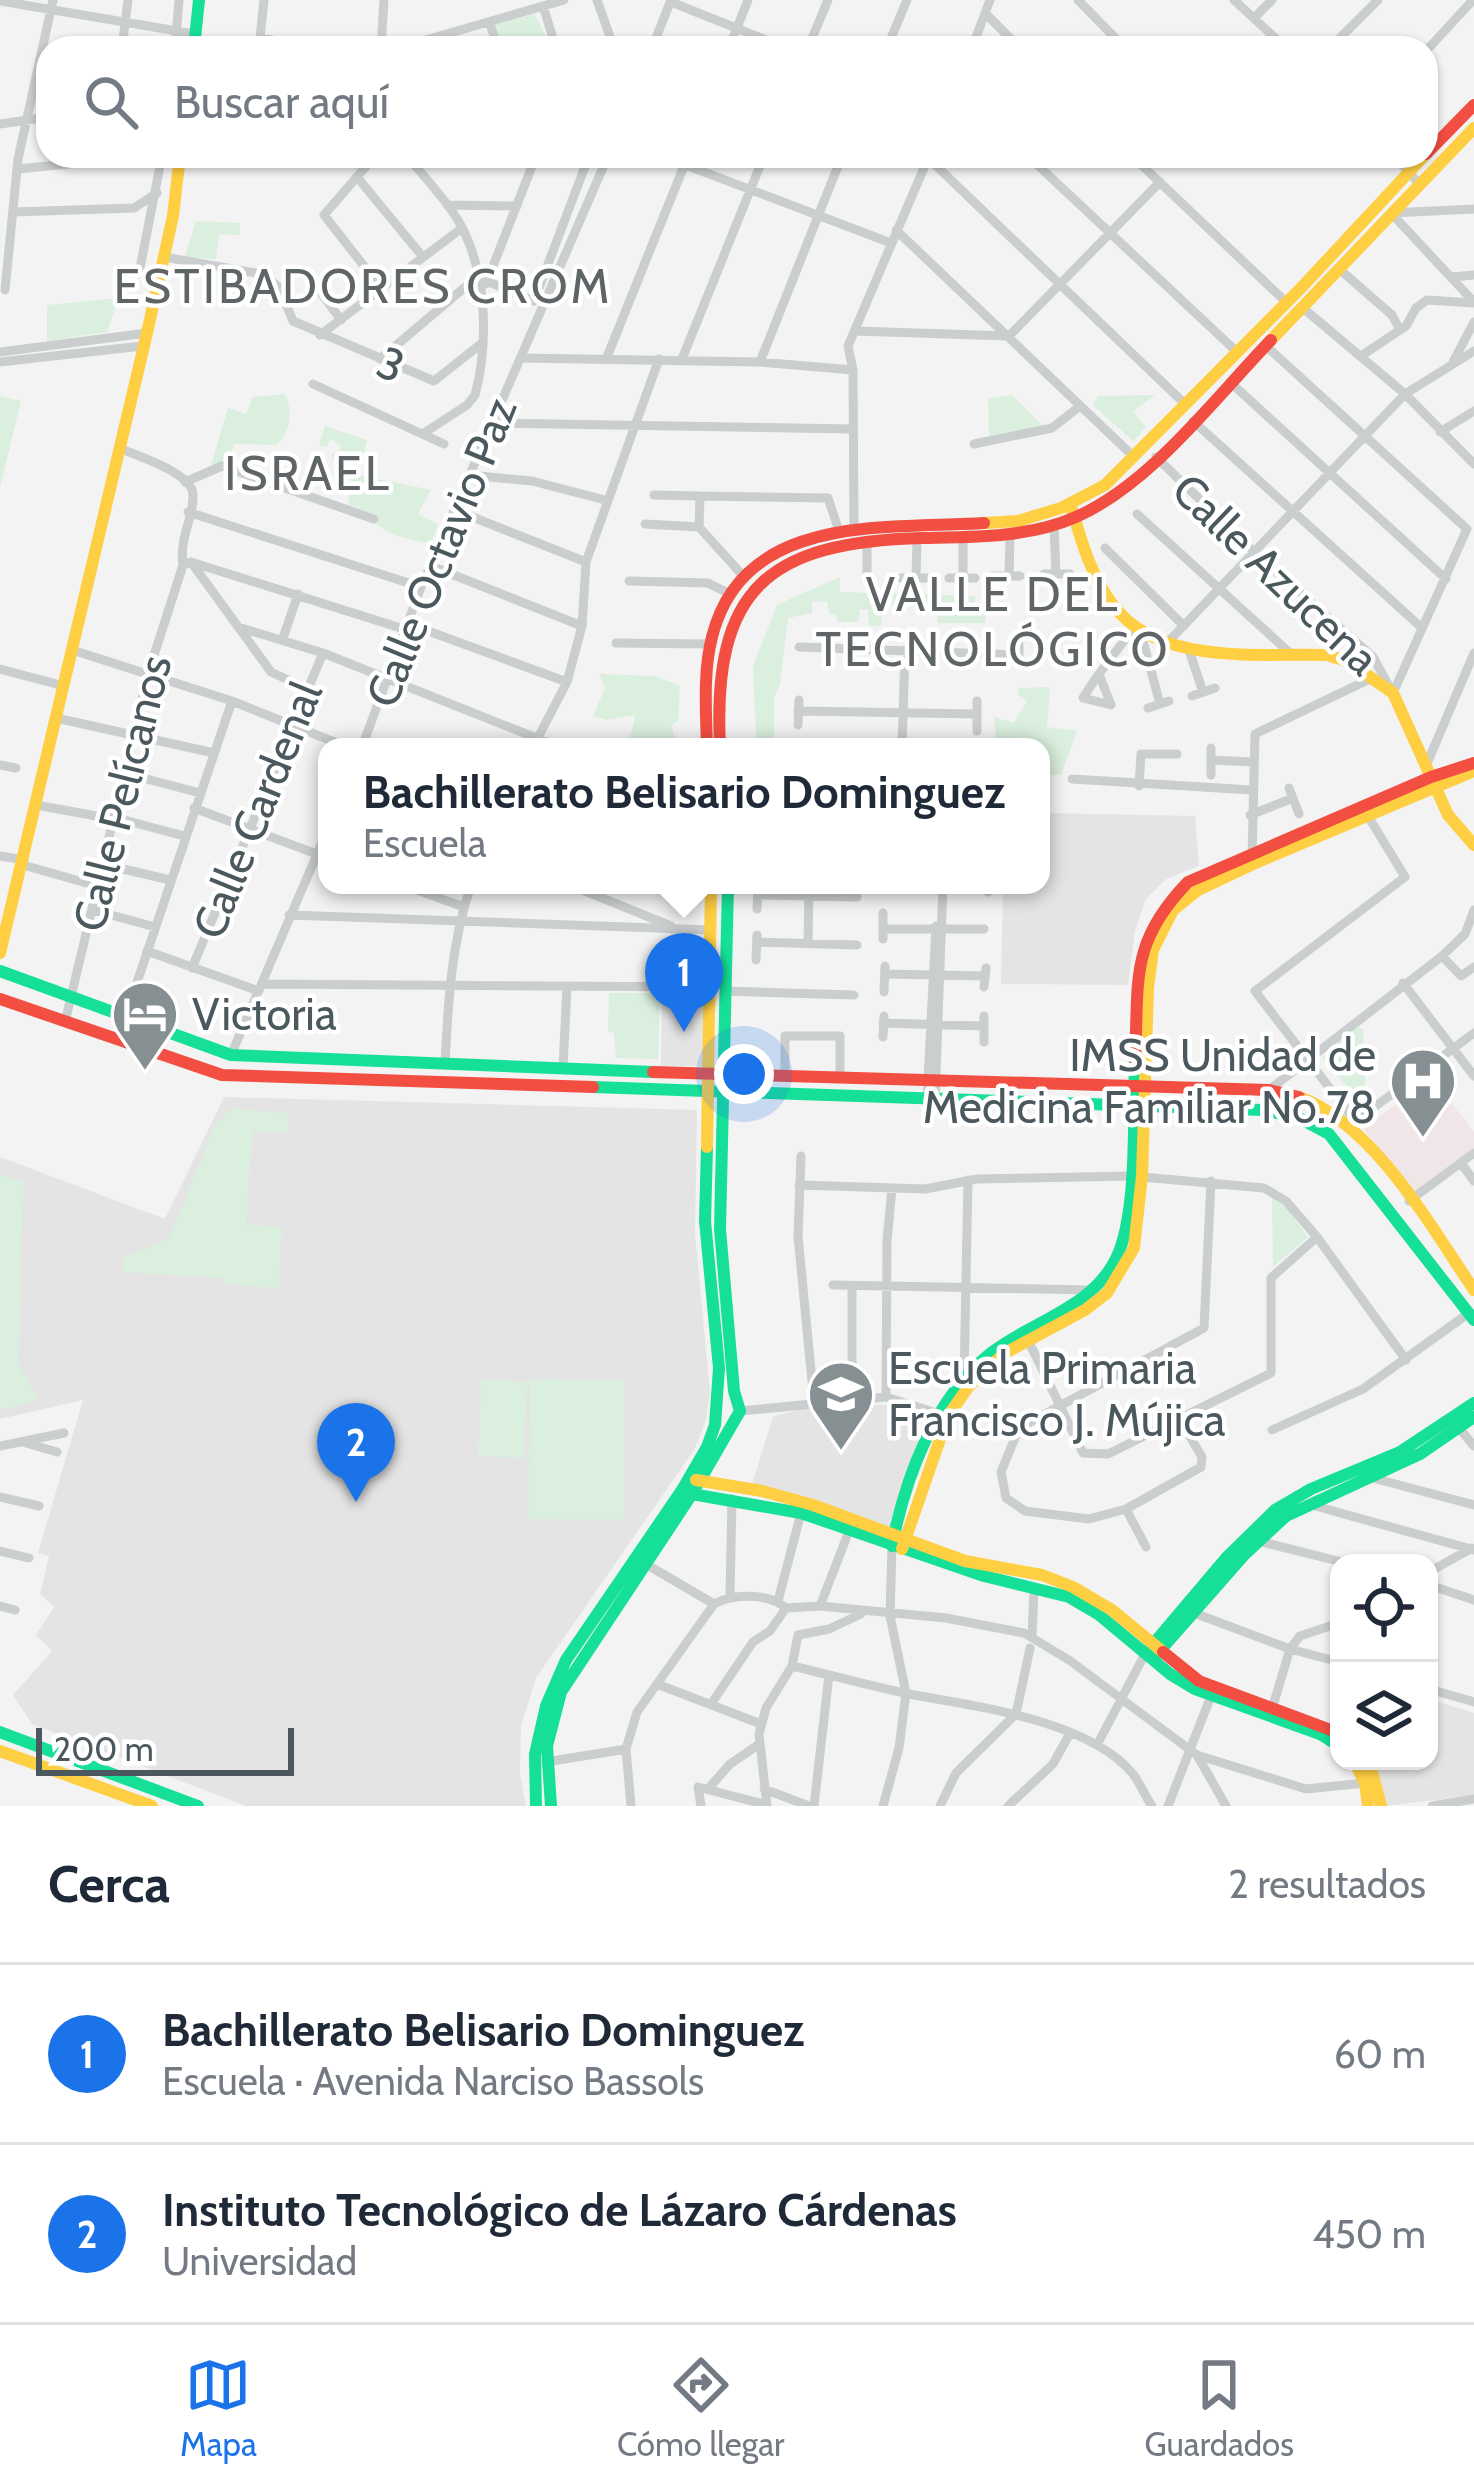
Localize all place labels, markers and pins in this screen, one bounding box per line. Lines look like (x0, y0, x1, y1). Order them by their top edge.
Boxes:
pin: 1 (645, 933, 723, 1032)
hotel icon: Victoria (110, 979, 180, 1073)
place label: Victoria (192, 987, 337, 1041)
place label: IMSS Unidad de Medicina Familiar No.78 (923, 1028, 1376, 1134)
hospital icon: IMSS Unidad de Medicina Familiar No.78 (1388, 1046, 1458, 1140)
place label: Escuela Primaria Francisco J. Mújica (888, 1341, 1226, 1447)
school or university icon: Escuela Primaria Francisco J. Mújica (806, 1359, 876, 1453)
pin: 2 (317, 1403, 395, 1502)

